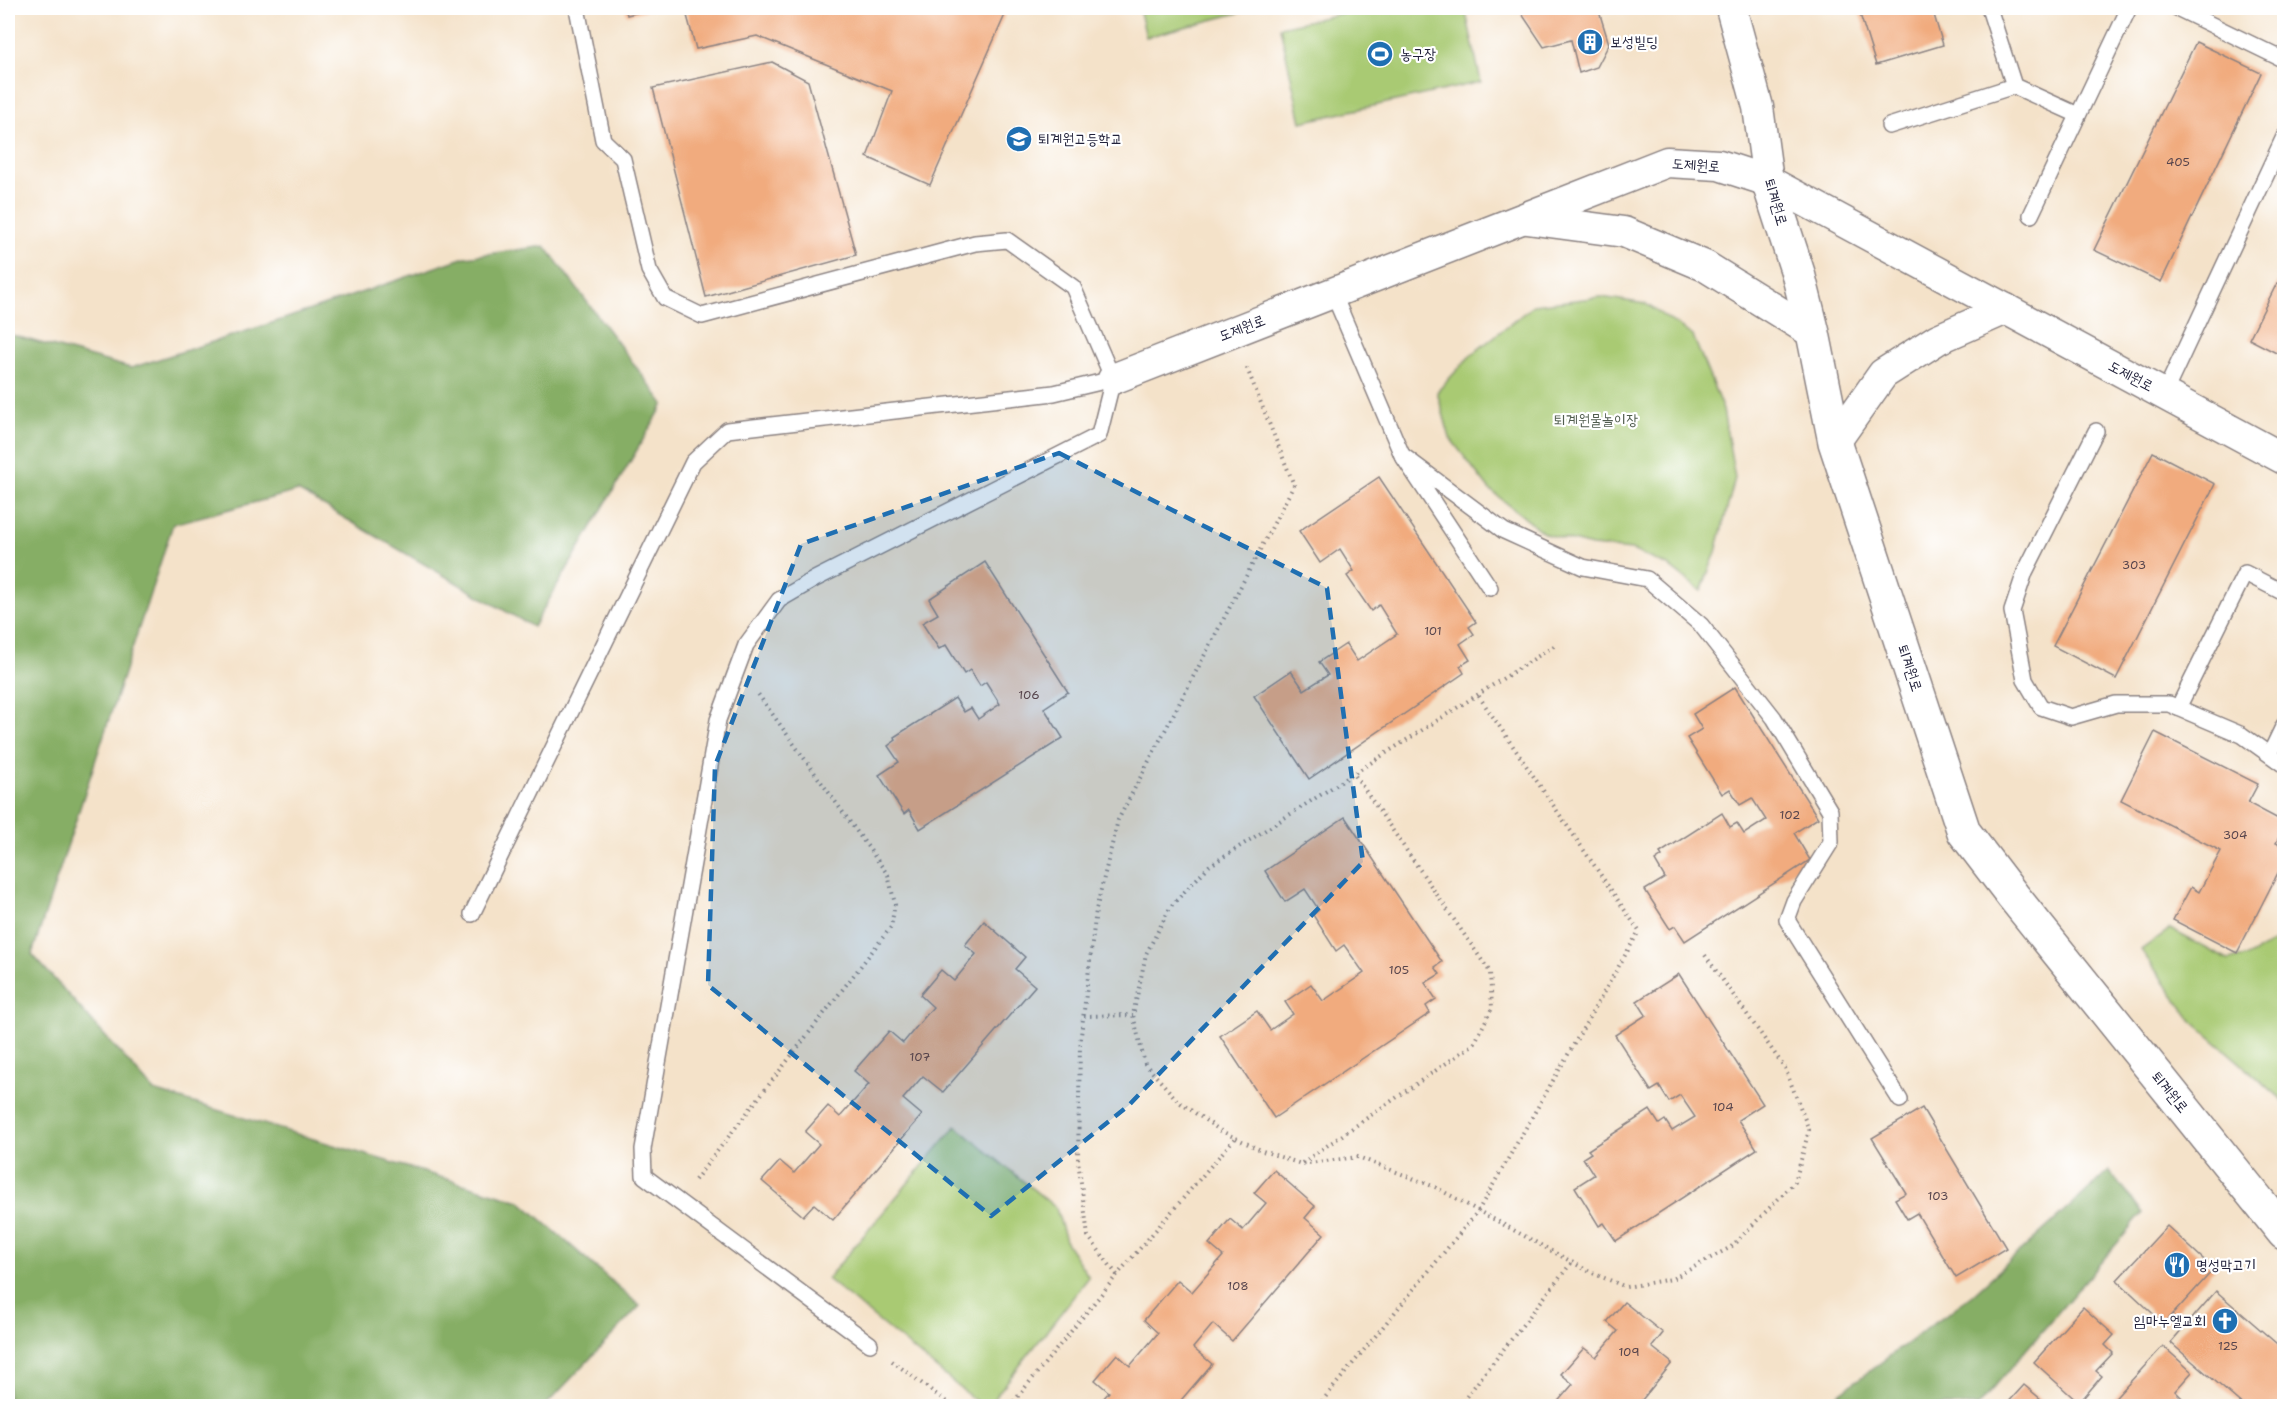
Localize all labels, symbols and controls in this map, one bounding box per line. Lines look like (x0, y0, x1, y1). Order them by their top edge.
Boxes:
building icon: 보성빌딩 (1575, 27, 1605, 57)
place label: 보성빌딩 (1610, 32, 1658, 52)
sports icon: 농구장 (1365, 39, 1395, 69)
place label: 농구장 (1400, 44, 1436, 64)
school or university icon: 퇴계원고등학교 (1004, 124, 1034, 154)
place label: 퇴계원고등학교 (1038, 129, 1123, 149)
street label: 도제원로 (1671, 153, 1721, 177)
house number: 405 (2166, 154, 2190, 170)
street label: 퇴계원로 (1760, 176, 1792, 228)
street label: 도제원로 (1216, 310, 1268, 346)
street label: 도제원로 (2105, 356, 2157, 396)
park label: 퇴계원물놀이장 (1554, 410, 1638, 430)
house number: 303 (2122, 557, 2146, 573)
house number: 101 (1424, 623, 1442, 639)
street label: 퇴계원로 (1893, 642, 1927, 694)
house number: 106 (1018, 687, 1040, 703)
house number: 102 (1780, 807, 1800, 823)
house number: 304 (2223, 827, 2247, 843)
house number: 105 (1389, 962, 1409, 978)
house number: 107 (910, 1049, 930, 1065)
street label: 퇴계원로 (2147, 1067, 2193, 1117)
house number: 104 (1712, 1099, 1734, 1115)
house number: 103 (1928, 1188, 1948, 1204)
restaurant icon: 명성막고기 (2162, 1250, 2192, 1280)
place label: 명성막고기 (2196, 1255, 2256, 1275)
house number: 108 (1227, 1278, 1249, 1294)
church icon: 임마누엘교회 (2210, 1306, 2240, 1336)
place label: 임마누엘교회 (2134, 1311, 2206, 1331)
house number: 125 (2218, 1338, 2238, 1354)
house number: 109 (1618, 1344, 1640, 1360)

